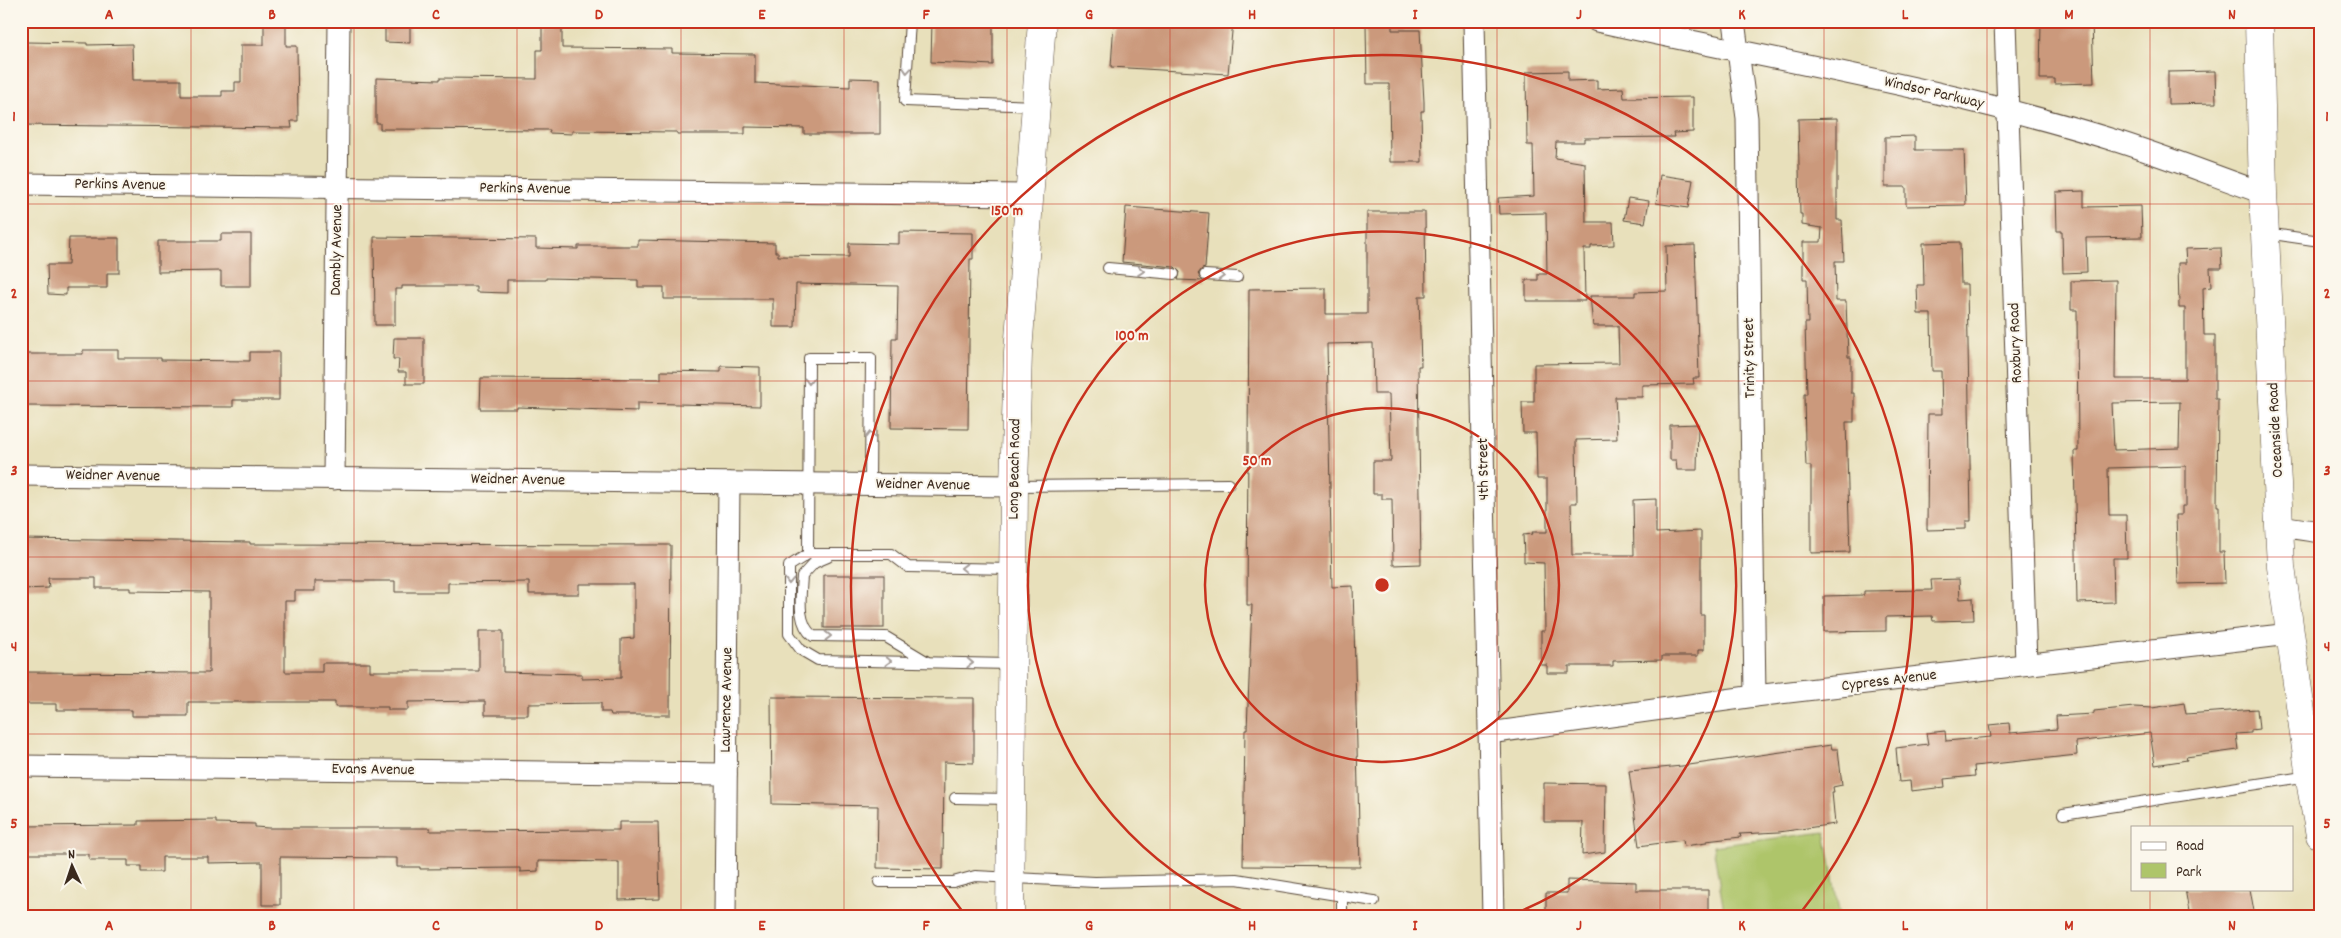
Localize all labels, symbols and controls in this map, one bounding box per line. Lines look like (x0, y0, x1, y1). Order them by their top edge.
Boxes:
text: A (105, 4, 114, 27)
text: B (268, 4, 276, 27)
text: C (432, 4, 440, 27)
text: D (595, 4, 604, 27)
text: E (758, 4, 766, 27)
text: F (922, 4, 930, 27)
text: G (1085, 4, 1093, 27)
text: H (1248, 4, 1256, 27)
text: I (1413, 4, 1419, 27)
text: J (1576, 4, 1582, 27)
text: K (1738, 4, 1746, 27)
text: L (1902, 4, 1909, 27)
text: M (2064, 4, 2074, 27)
text: N (2228, 4, 2236, 27)
one-way arrow (901, 66, 912, 74)
street label: Windsor Parkway (1882, 70, 1987, 116)
text: 1 (12, 106, 16, 129)
text: 1 (2325, 106, 2329, 129)
street label: Perkins Avenue (74, 173, 166, 197)
street label: Perkins Avenue (479, 177, 571, 201)
text: 150 m (991, 201, 1023, 223)
street label: Dambly Avenue (325, 204, 349, 296)
one-way arrow (1138, 265, 1146, 276)
one-way arrow (1217, 270, 1225, 281)
text: 2 (11, 283, 18, 306)
text: 2 (2324, 283, 2331, 306)
street label: Roxbury Road (2003, 302, 2029, 384)
street label: Trinity Street (1738, 317, 1762, 398)
text: 100 m (1115, 326, 1149, 348)
one-way arrow (804, 378, 814, 385)
street label: Oceanside Road (2262, 382, 2290, 478)
street label: Long Beach Road (1003, 418, 1027, 520)
one-way arrow (865, 431, 875, 439)
street label: 4th Street (1472, 438, 1496, 500)
text: 50 m (1243, 451, 1271, 473)
text: 3 (10, 460, 18, 483)
text: 3 (2323, 460, 2331, 483)
street label: Weidner Avenue (66, 464, 160, 488)
street label: Weidner Avenue (471, 468, 565, 492)
street label: Weidner Avenue (876, 473, 970, 497)
one-way arrow (960, 563, 968, 573)
centre of rings (1373, 576, 1391, 594)
one-way arrow (784, 578, 794, 585)
one-way arrow (824, 631, 832, 641)
text: 4 (11, 636, 17, 659)
text: 4 (2324, 636, 2330, 659)
street label: Lawrence Avenue (715, 647, 739, 753)
one-way arrow (884, 656, 892, 666)
one-way arrow (966, 657, 974, 668)
street label: Cypress Avenue (1840, 664, 1938, 698)
street label: Evans Avenue (331, 758, 415, 782)
text: 5 (10, 813, 18, 836)
text: 5 (2323, 813, 2331, 836)
legend (2131, 826, 2294, 890)
text: Road (2176, 836, 2204, 858)
north arrow (48, 840, 98, 890)
text: N (67, 845, 75, 865)
text: Park (2176, 862, 2202, 884)
text: A (105, 915, 114, 938)
text: B (268, 915, 276, 938)
text: C (432, 915, 440, 938)
text: D (595, 915, 604, 938)
text: E (758, 915, 766, 938)
text: F (922, 915, 930, 938)
text: G (1085, 915, 1093, 938)
text: H (1248, 915, 1256, 938)
text: I (1413, 915, 1419, 938)
text: J (1576, 915, 1582, 938)
text: K (1738, 915, 1746, 938)
text: L (1902, 915, 1909, 938)
text: M (2064, 915, 2074, 938)
text: N (2228, 915, 2236, 938)

